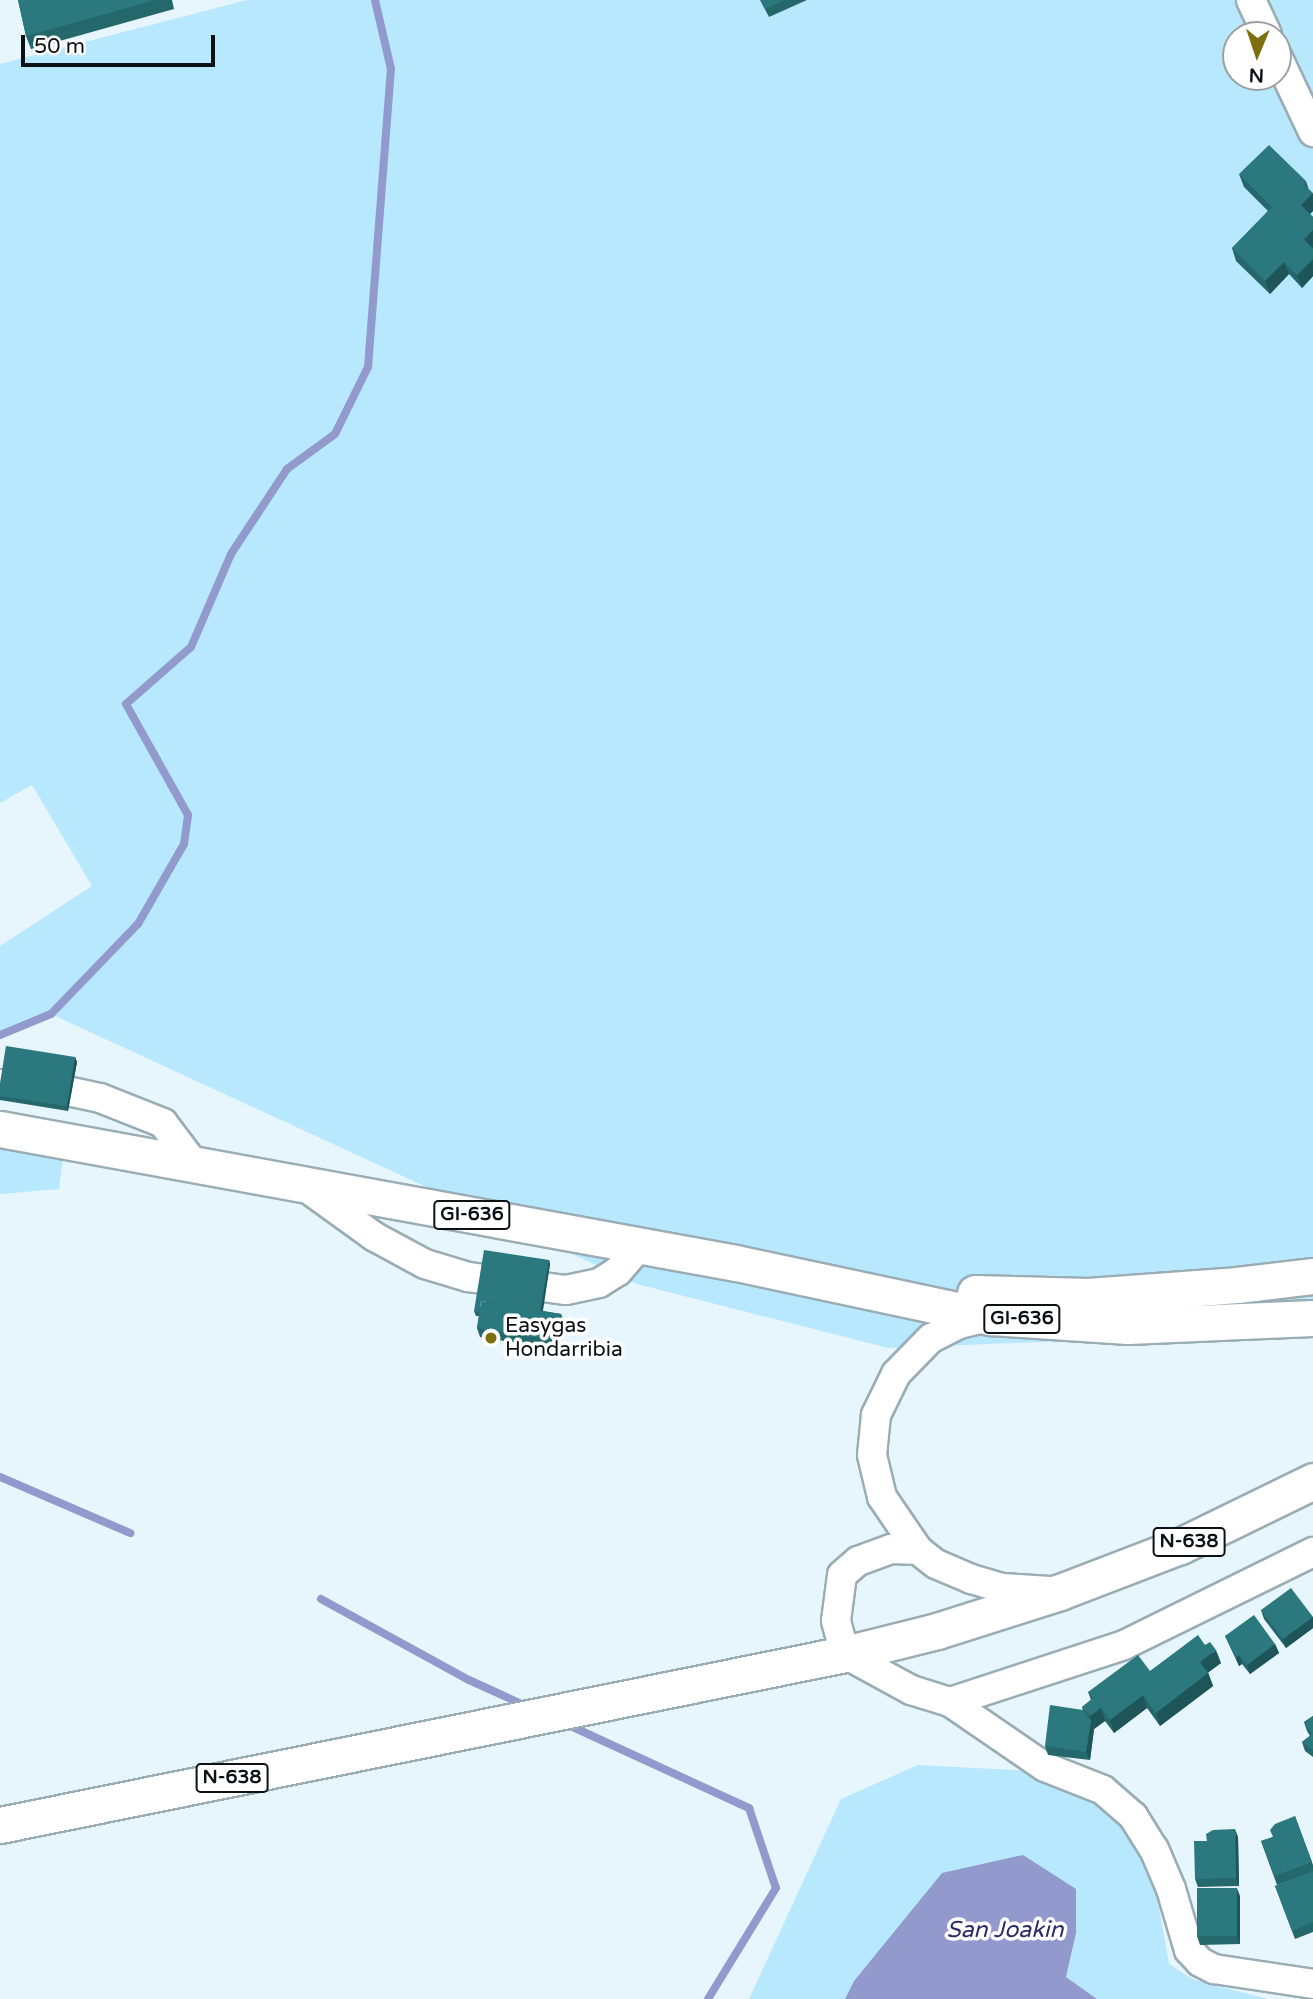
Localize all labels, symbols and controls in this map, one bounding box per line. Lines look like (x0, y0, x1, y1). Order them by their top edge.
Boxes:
scale bar (24, 21, 219, 65)
north arrow (1222, 21, 1292, 91)
text: 50 m (34, 34, 85, 59)
text: N (1248, 64, 1264, 86)
road number: GI-636 (432, 1200, 512, 1231)
road number: GI-636 (982, 1303, 1062, 1334)
place label: Easygas Hondarribia (505, 1313, 623, 1363)
marker: Easygas Hondarribia (483, 1330, 499, 1346)
road number: N-638 (1152, 1526, 1226, 1558)
road number: N-638 (195, 1762, 269, 1794)
water label: San Joakin (947, 1916, 1063, 1944)

